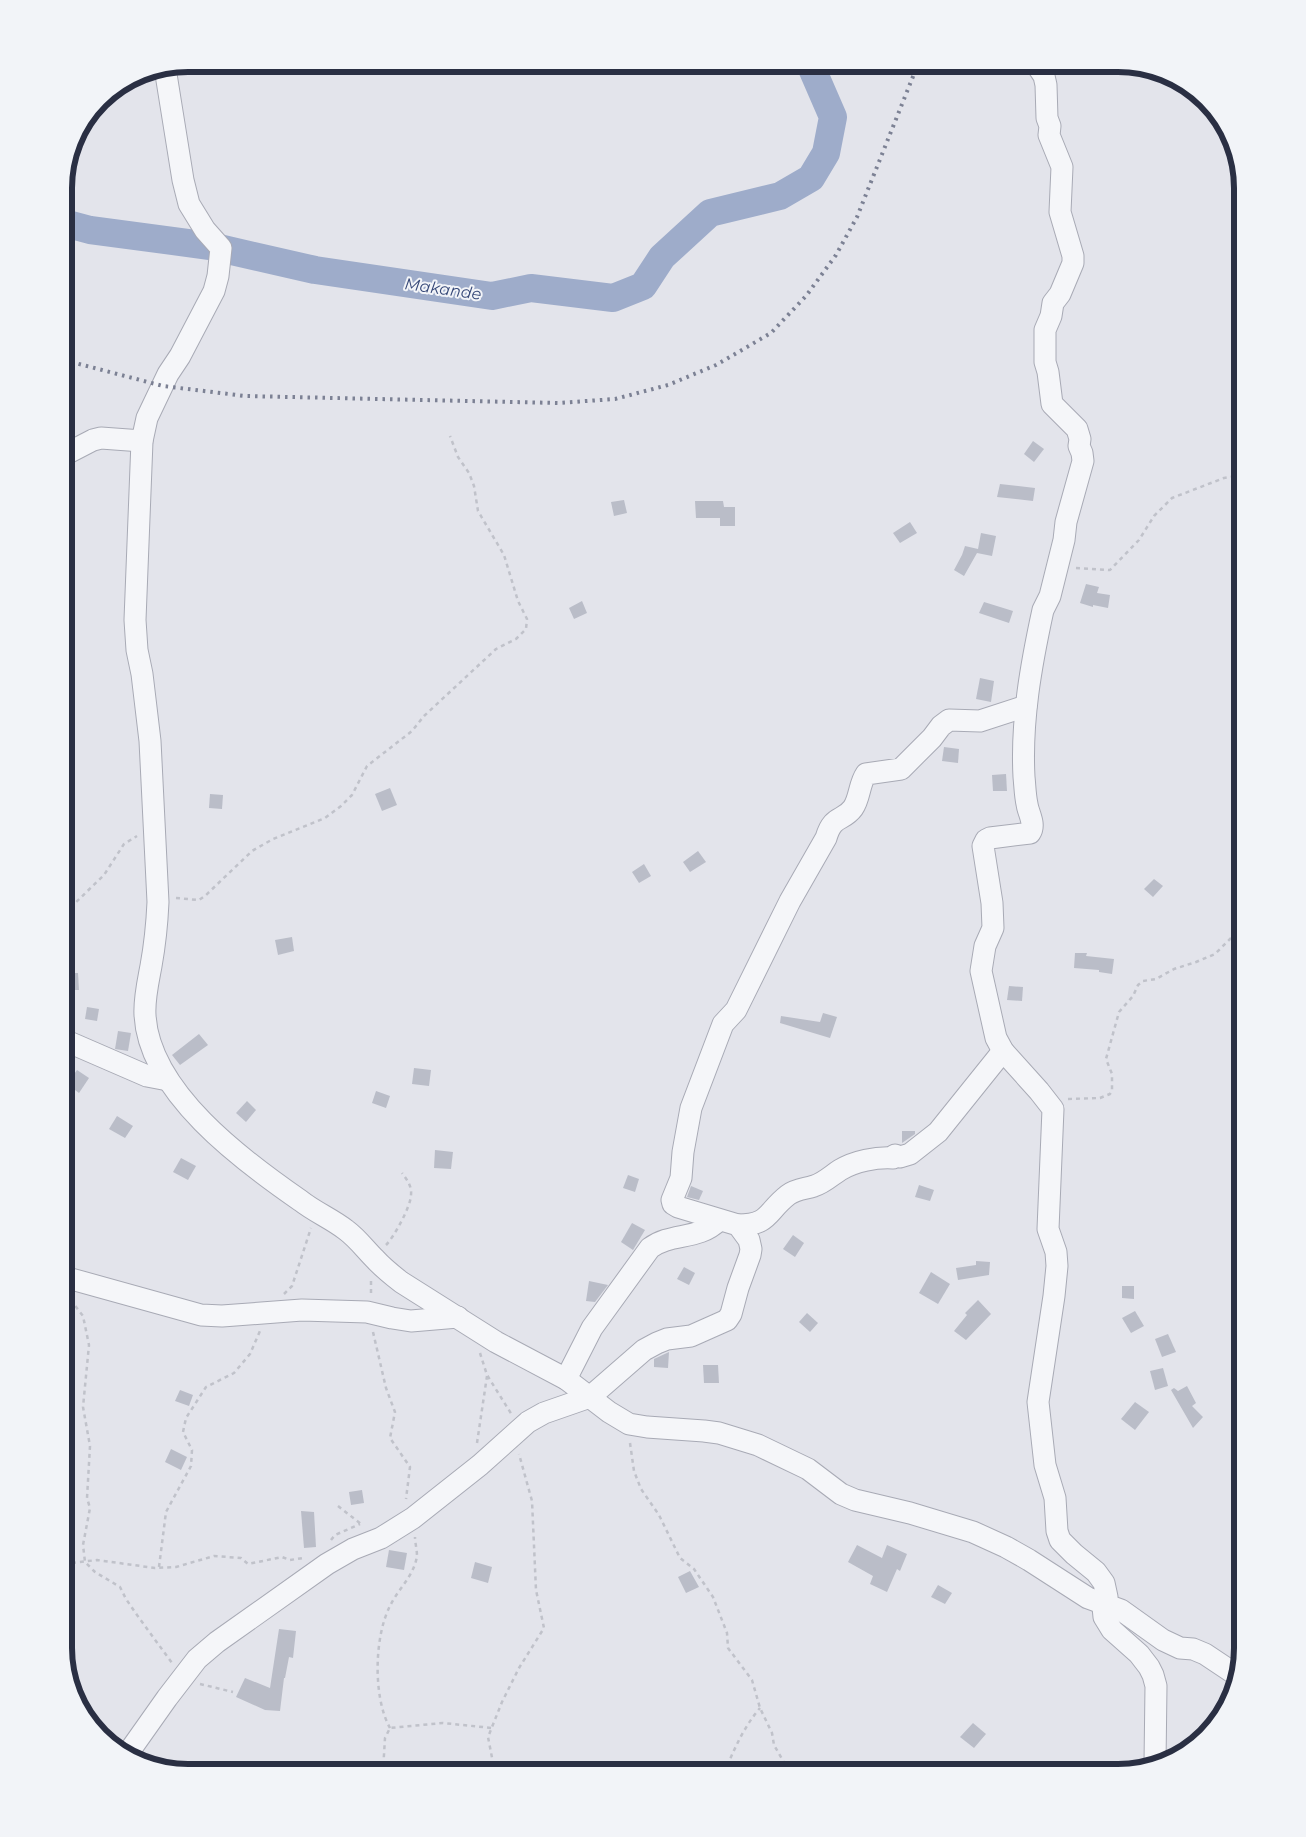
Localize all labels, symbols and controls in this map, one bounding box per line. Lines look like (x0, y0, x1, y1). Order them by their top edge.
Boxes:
water label: Makande (403, 274, 483, 304)

